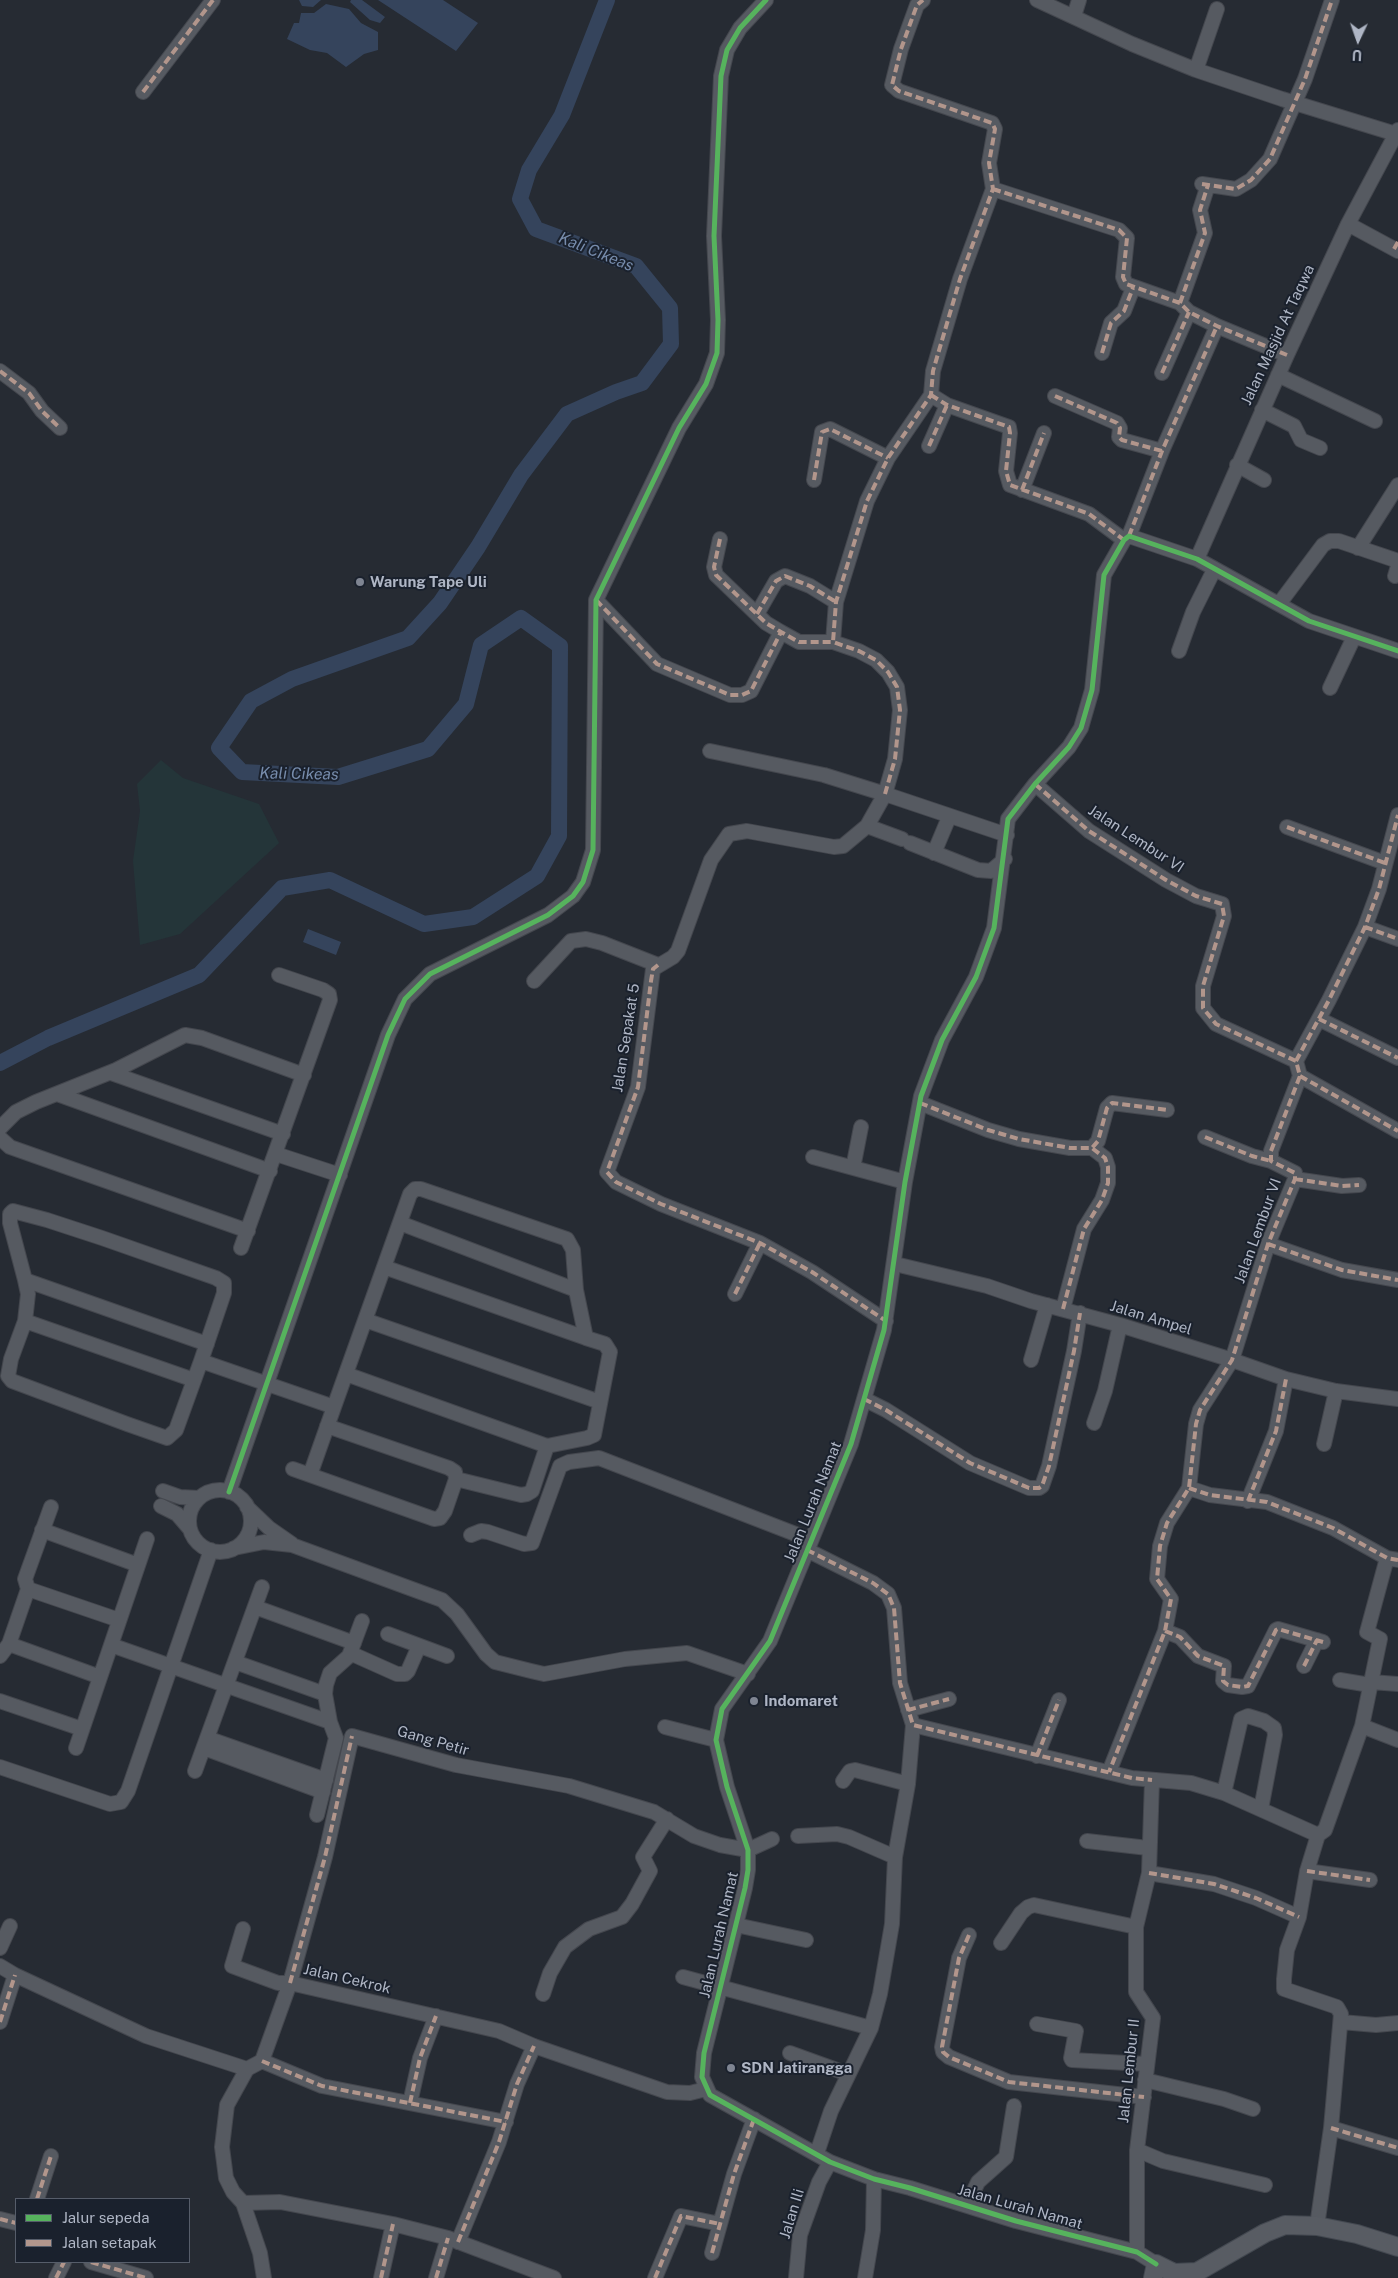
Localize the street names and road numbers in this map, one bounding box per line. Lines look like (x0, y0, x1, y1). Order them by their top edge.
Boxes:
street label: Jalan Masjid At Taqwa (1238, 262, 1318, 408)
street label: Jalan Lembur VI (1085, 801, 1187, 877)
street label: Jalan Sepakat 5 (608, 982, 644, 1094)
street label: Jalan Lembur VI (1231, 1176, 1285, 1286)
street label: Jalan Ampel (1108, 1297, 1194, 1339)
street label: Jalan Lurah Namat (780, 1439, 846, 1565)
street label: Gang Petir (395, 1722, 471, 1760)
street label: Jalan Lurah Namat (696, 1870, 742, 2000)
street label: Jalan Cekrok (302, 1960, 392, 1998)
street label: Jalan Lembur II (1115, 2018, 1143, 2124)
street label: Jalan Lurah Namat (955, 2181, 1085, 2233)
street label: Jalan Ili (776, 2187, 808, 2241)

